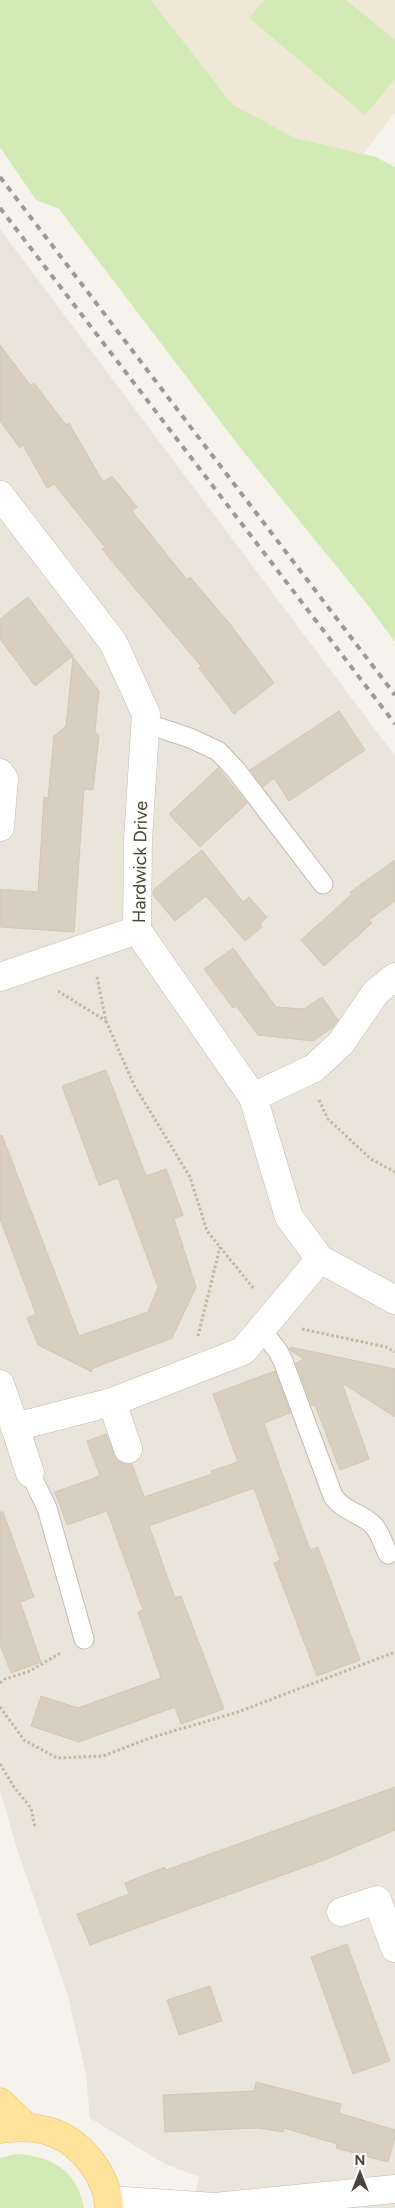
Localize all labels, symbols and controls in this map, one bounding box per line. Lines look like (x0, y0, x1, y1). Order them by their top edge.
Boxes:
street label: Hardwick Drive (128, 801, 152, 923)
north arrow (335, 2148, 385, 2198)
text: N (355, 2152, 365, 2169)

